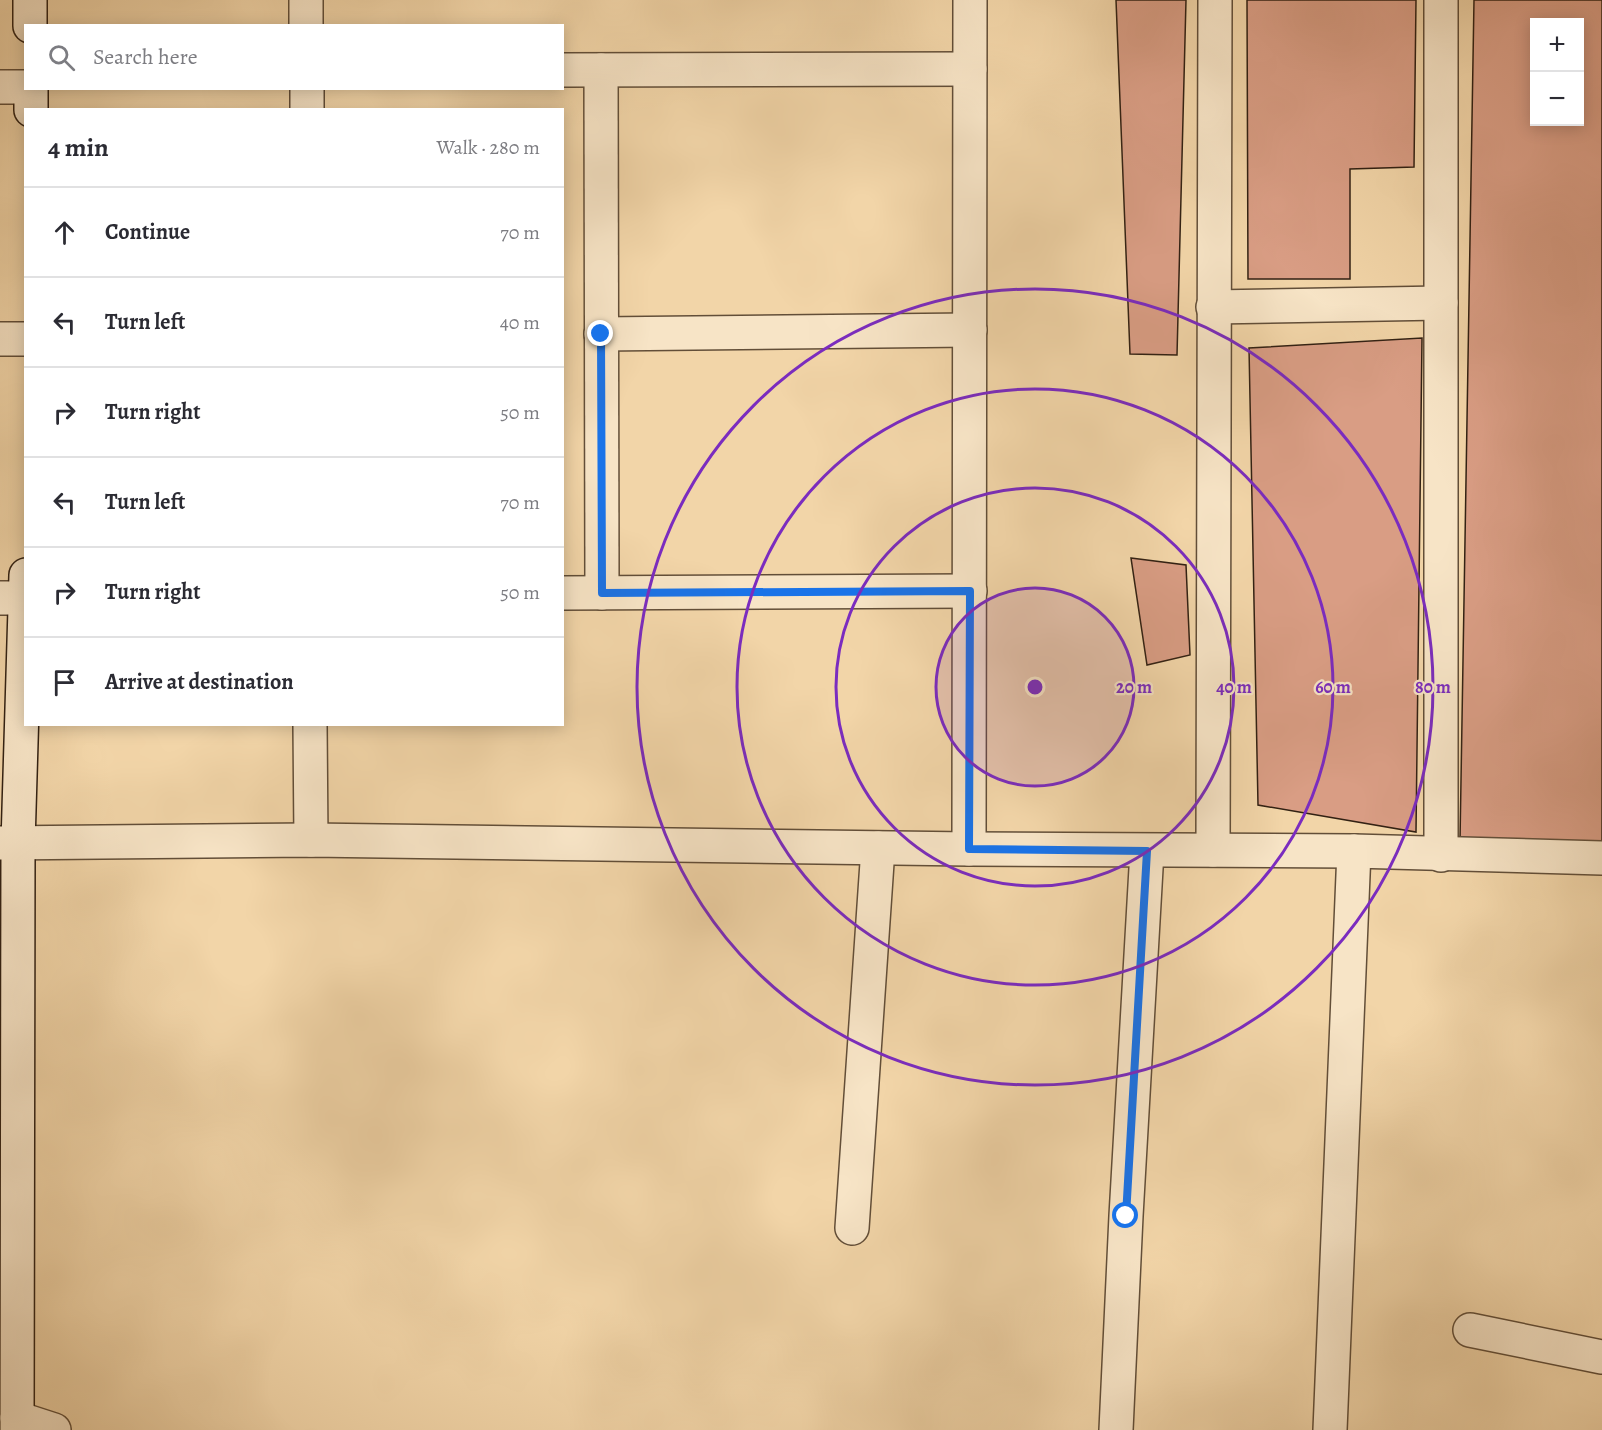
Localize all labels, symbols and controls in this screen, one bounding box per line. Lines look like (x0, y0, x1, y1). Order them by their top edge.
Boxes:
map controls (1530, 18, 1584, 126)
button: + (1530, 18, 1584, 72)
search box (24, 24, 564, 90)
icon: search (45, 41, 78, 74)
text: Search here (93, 42, 198, 72)
button: − (1530, 72, 1584, 126)
text: 4 min (48, 130, 109, 165)
text: Walk · 280 m (436, 134, 540, 161)
icon: ahead (48, 216, 81, 249)
text: Continue (105, 217, 190, 247)
text: 70 m (500, 219, 540, 246)
icon: left (48, 306, 81, 339)
text: Turn left (105, 307, 185, 337)
text: 40 m (500, 309, 540, 336)
route end (587, 320, 613, 346)
icon: right (48, 396, 81, 429)
text: Turn right (105, 397, 201, 427)
text: 50 m (500, 399, 540, 426)
icon: left (48, 486, 81, 519)
text: Turn left (105, 487, 185, 517)
text: 70 m (500, 489, 540, 516)
icon: right (48, 576, 81, 609)
text: Turn right (105, 577, 201, 607)
text: 50 m (500, 579, 540, 606)
icon: arrive (48, 666, 81, 699)
text: Arrive at destination (105, 667, 294, 697)
text: 20 m (1116, 675, 1152, 699)
text: 40 m (1216, 675, 1252, 699)
text: 60 m (1315, 675, 1351, 699)
text: 80 m (1415, 675, 1451, 699)
centre of rings (1025, 677, 1045, 697)
route start (1112, 1202, 1138, 1228)

